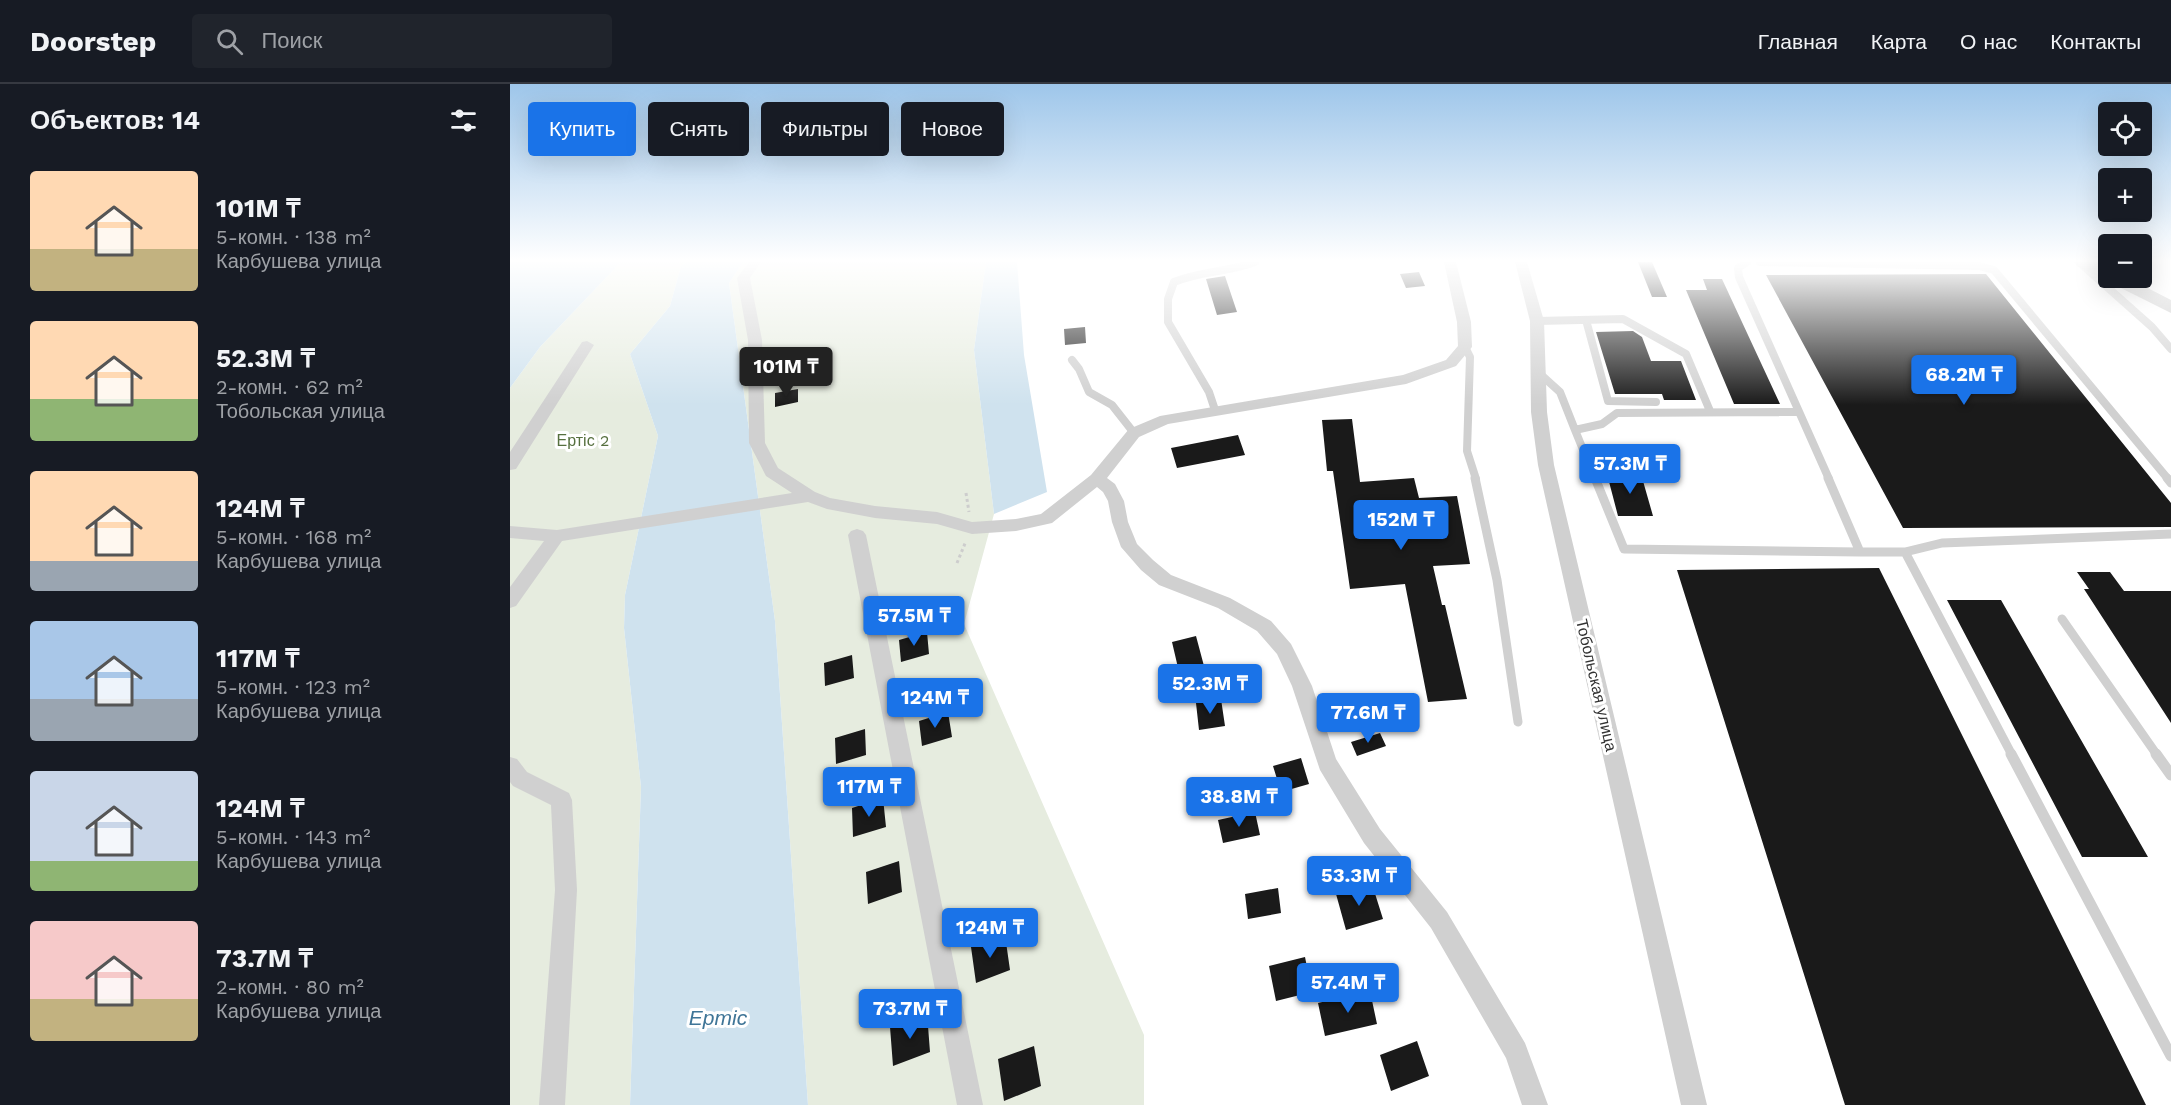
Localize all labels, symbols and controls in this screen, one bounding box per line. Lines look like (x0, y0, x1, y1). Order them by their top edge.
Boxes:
search box (192, 14, 612, 68)
text: Doorstep (30, 25, 156, 58)
icon: search (213, 25, 246, 58)
text: Поиск (261, 28, 322, 53)
text: Главная (1758, 29, 1838, 54)
text: Карта (1871, 29, 1927, 54)
text: О нас (1960, 29, 2017, 54)
text: Контакты (2050, 29, 2141, 54)
chip: Купить (528, 102, 636, 156)
chip: Снять (648, 102, 749, 156)
chip: Фильтры (761, 102, 889, 156)
chip: Новое (901, 102, 1004, 156)
map controls (2098, 102, 2152, 288)
button: locate (2098, 102, 2152, 156)
icon: filters (447, 104, 480, 137)
text: Объектов: 14 (30, 105, 200, 135)
button: + (2098, 168, 2152, 222)
text: 101M ₸ (216, 193, 300, 223)
icon: home (78, 195, 150, 267)
text: 5-комн. · 138 m² (216, 225, 371, 249)
button: − (2098, 234, 2152, 288)
text: Карбушева улица (216, 249, 381, 273)
text: 52.3M ₸ (216, 343, 315, 373)
icon: home (78, 345, 150, 417)
pin: 101M ₸ (737, 347, 835, 398)
text: 101M ₸ (754, 354, 818, 378)
pin: 68.2M ₸ (1909, 355, 2019, 406)
text: 68.2M ₸ (1925, 362, 2003, 386)
text: 2-комн. · 62 m² (216, 375, 363, 399)
text: Тобольская улица (216, 399, 385, 423)
park label: Ертіс 2 (557, 431, 609, 450)
pin: 57.3M ₸ (1575, 444, 1685, 495)
text: 57.3M ₸ (1593, 451, 1667, 475)
text: 124M ₸ (216, 493, 304, 523)
icon: home (78, 495, 150, 567)
pin: 152M ₸ (1352, 500, 1450, 551)
text: 152M ₸ (1367, 507, 1435, 531)
text: 5-комн. · 168 m² (216, 525, 371, 549)
text: Карбушева улица (216, 549, 381, 573)
pin: 57.5M ₸ (859, 596, 969, 647)
text: 57.5M ₸ (877, 603, 951, 627)
street label: Тобольская улица (1572, 617, 1621, 753)
text: 117M ₸ (216, 643, 300, 673)
icon: home (78, 645, 150, 717)
pin: 52.3M ₸ (1155, 664, 1265, 715)
text: 52.3M ₸ (1172, 671, 1248, 695)
text: 5-комн. · 123 m² (216, 675, 370, 699)
pin: 124M ₸ (886, 678, 984, 729)
text: 124M ₸ (901, 685, 969, 709)
pin: 77.6M ₸ (1313, 693, 1423, 744)
text: Карбушева улица (216, 699, 381, 723)
text: 77.6M ₸ (1331, 700, 1405, 724)
pin: 117M ₸ (820, 767, 918, 818)
text: 117M ₸ (837, 774, 901, 798)
pin: 38.8M ₸ (1184, 777, 1294, 828)
text: 38.8M ₸ (1200, 784, 1278, 808)
text: 124M ₸ (216, 793, 304, 823)
icon: home (78, 795, 150, 867)
text: 5-комн. · 143 m² (216, 825, 371, 849)
text: Карбушева улица (216, 849, 381, 873)
pin: 53.3M ₸ (1304, 856, 1414, 907)
text: 53.3M ₸ (1321, 863, 1397, 887)
pin: 124M ₸ (941, 908, 1039, 959)
text: 124M ₸ (956, 915, 1024, 939)
text: 73.7M ₸ (216, 943, 313, 973)
icon: home (78, 945, 150, 1017)
pin: 57.4M ₸ (1293, 963, 1403, 1014)
text: 57.4M ₸ (1311, 970, 1385, 994)
text: 2-комн. · 80 m² (216, 975, 364, 999)
pin: 73.7M ₸ (855, 989, 965, 1040)
text: 73.7M ₸ (873, 996, 947, 1020)
text: Карбушева улица (216, 999, 381, 1023)
water label: Ертіс (689, 1005, 748, 1030)

